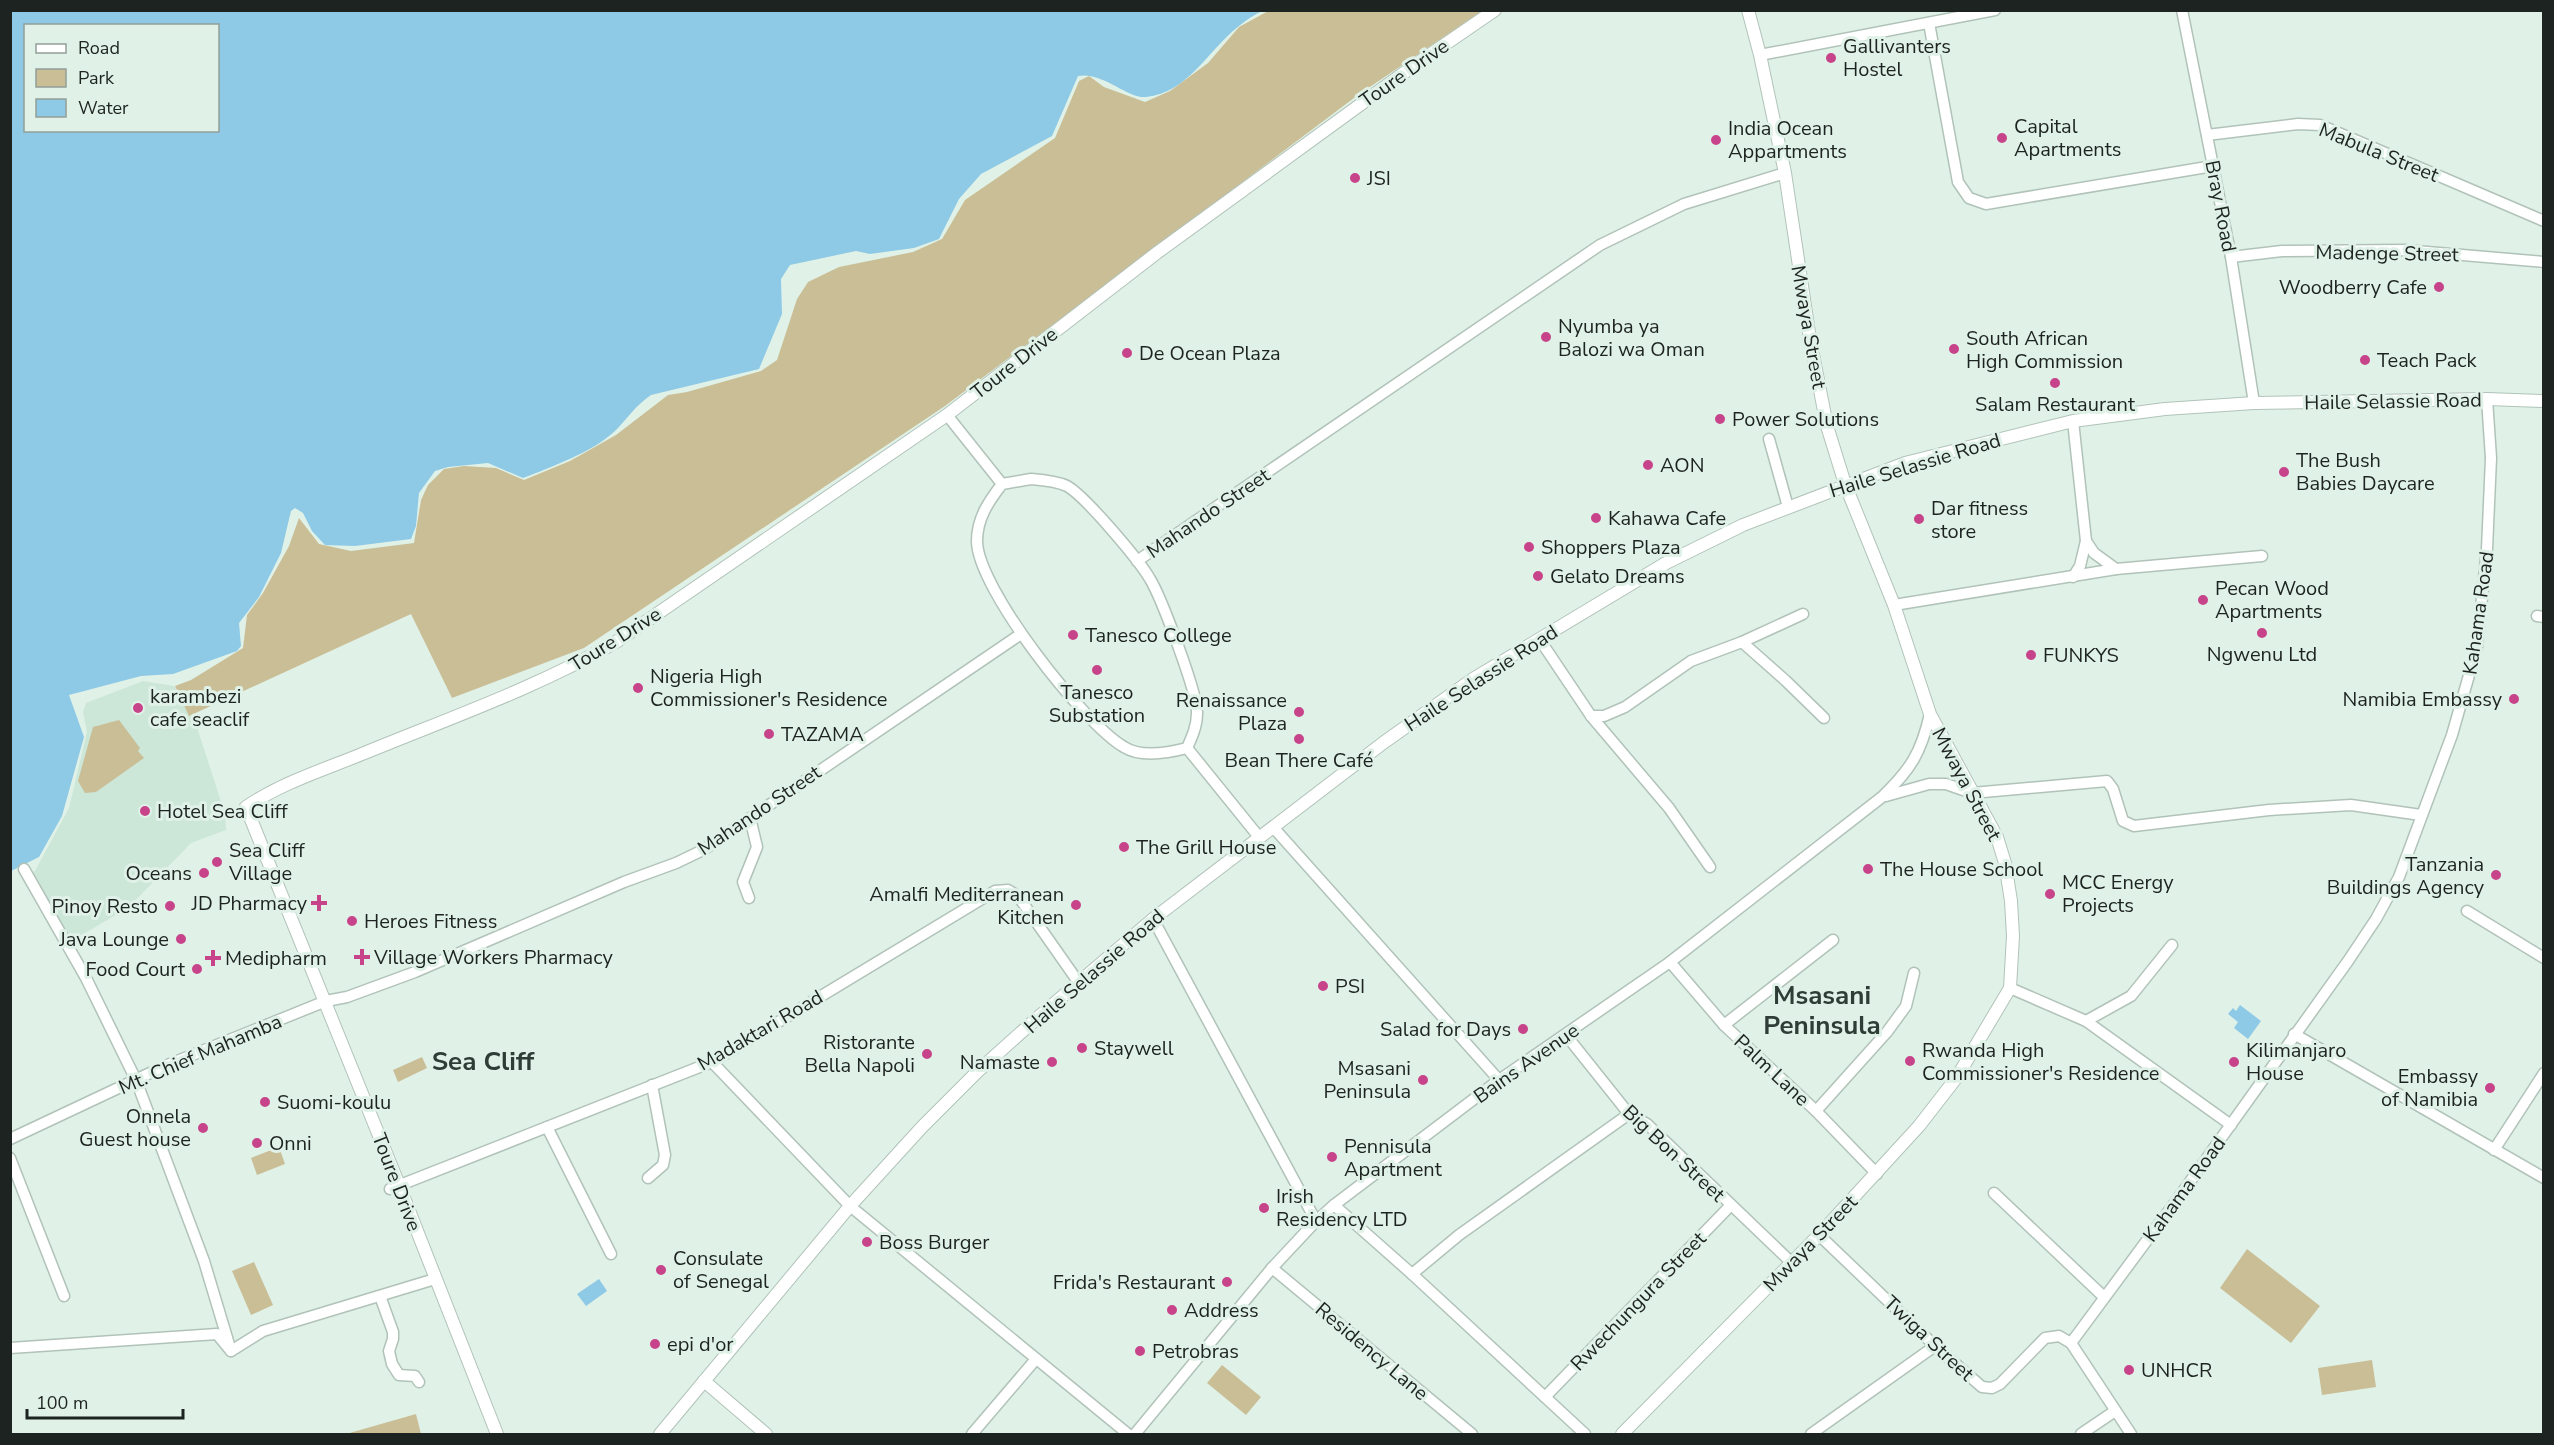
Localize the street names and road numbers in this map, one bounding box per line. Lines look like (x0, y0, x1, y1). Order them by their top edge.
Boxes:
street label: Toure Drive (1354, 33, 1454, 114)
street label: Mabula Street (2315, 116, 2444, 189)
street label: Bray Road (2198, 158, 2243, 254)
street label: Madenge Street (2315, 239, 2460, 268)
street label: Mwaya Street (1784, 263, 1833, 392)
street label: Toure Drive (965, 321, 1063, 406)
street label: Haile Selassie Road (2304, 386, 2482, 417)
street label: Haile Selassie Road (1826, 427, 2004, 504)
street label: Mahando Street (1141, 462, 1276, 565)
street label: Kahama Road (2456, 550, 2501, 677)
street label: Toure Drive (564, 601, 666, 678)
street label: Haile Selassie Road (1399, 619, 1563, 738)
street label: Mwaya Street (1925, 723, 2008, 846)
street label: Mahando Street (692, 759, 827, 862)
street label: Haile Selassie Road (1018, 903, 1170, 1040)
street label: Madaktari Road (693, 984, 828, 1077)
street label: Mt. Chief Mahamba (114, 1008, 286, 1101)
street label: Bains Avenue (1468, 1017, 1584, 1110)
street label: Palm Lane (1728, 1028, 1815, 1112)
street label: Big Bon Street (1617, 1099, 1731, 1208)
street label: Toure Drive (365, 1129, 428, 1235)
street label: Kahama Road (2137, 1131, 2232, 1248)
street label: Mwaya Street (1757, 1188, 1864, 1298)
street label: Rwechungura Street (1565, 1225, 1713, 1377)
street label: Twiga Street (1878, 1290, 1980, 1388)
street label: Residency Lane (1309, 1296, 1434, 1407)

